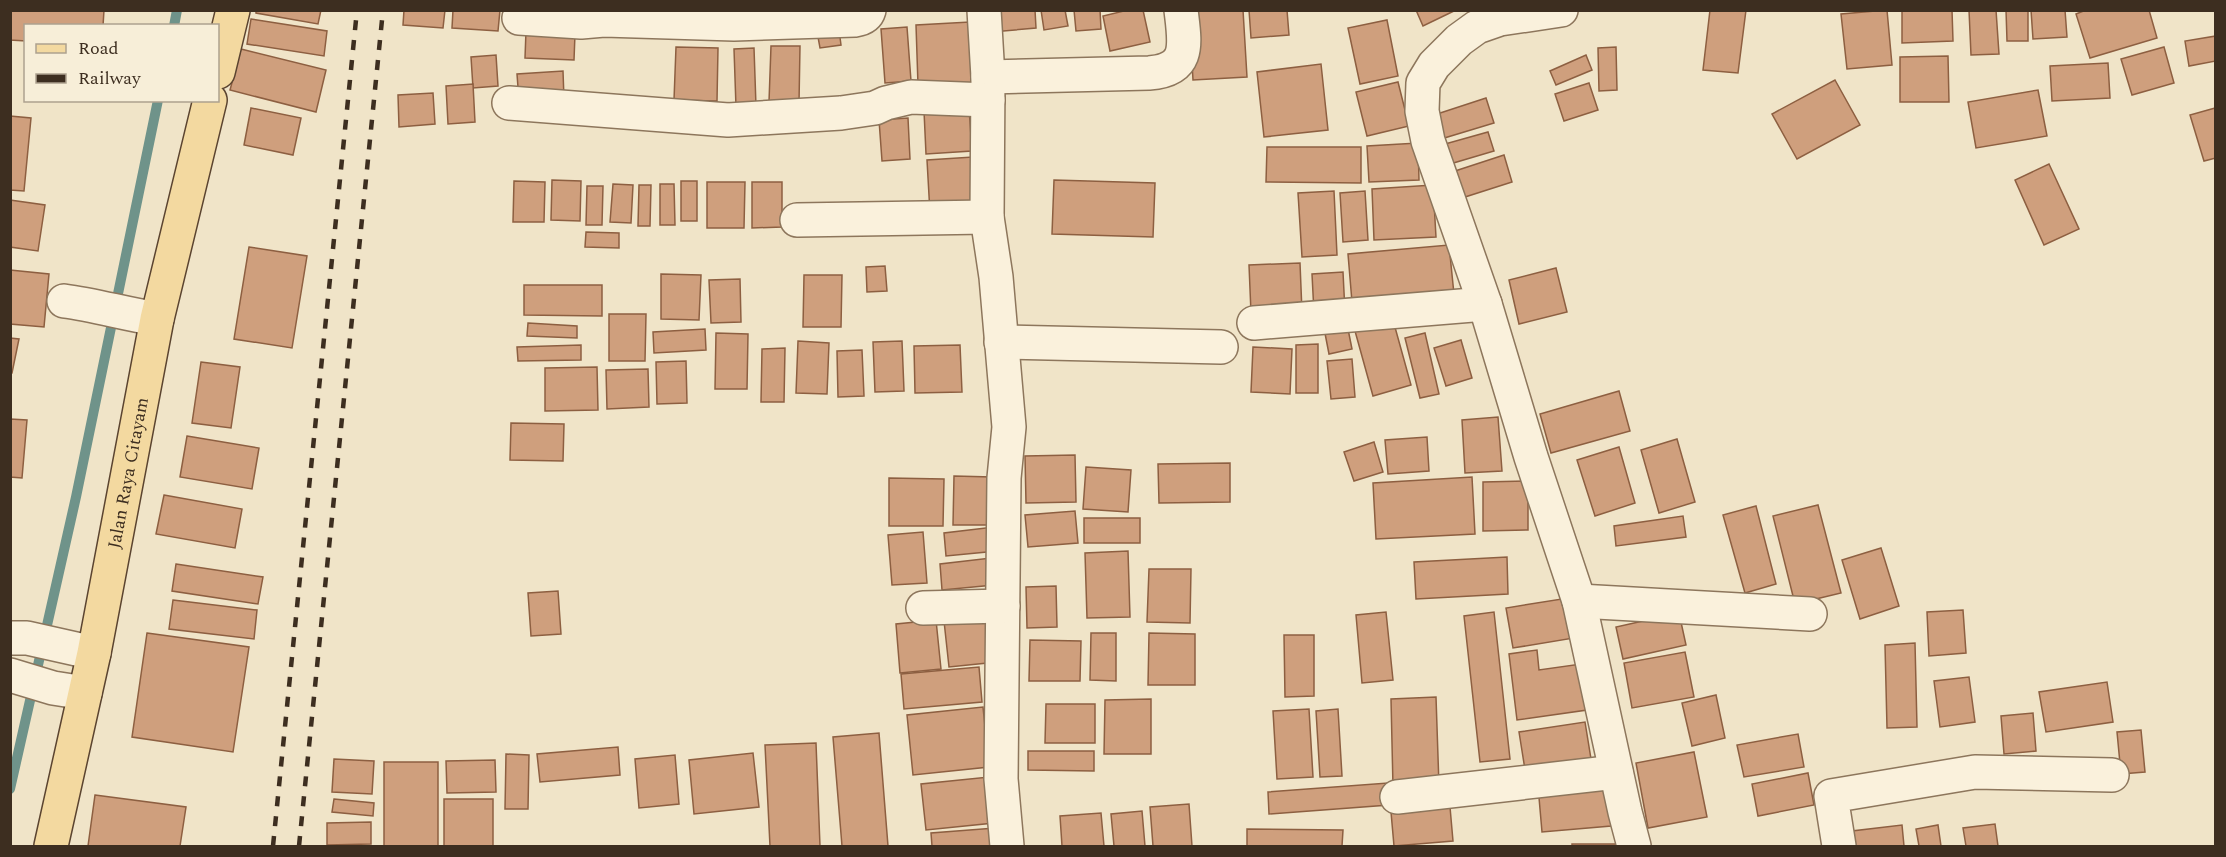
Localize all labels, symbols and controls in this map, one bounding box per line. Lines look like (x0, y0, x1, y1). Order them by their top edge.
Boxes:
legend (24, 24, 219, 102)
text: Road (78, 35, 119, 62)
text: Railway (78, 65, 142, 92)
street label: Jalan Raya Citayam (101, 395, 156, 551)

